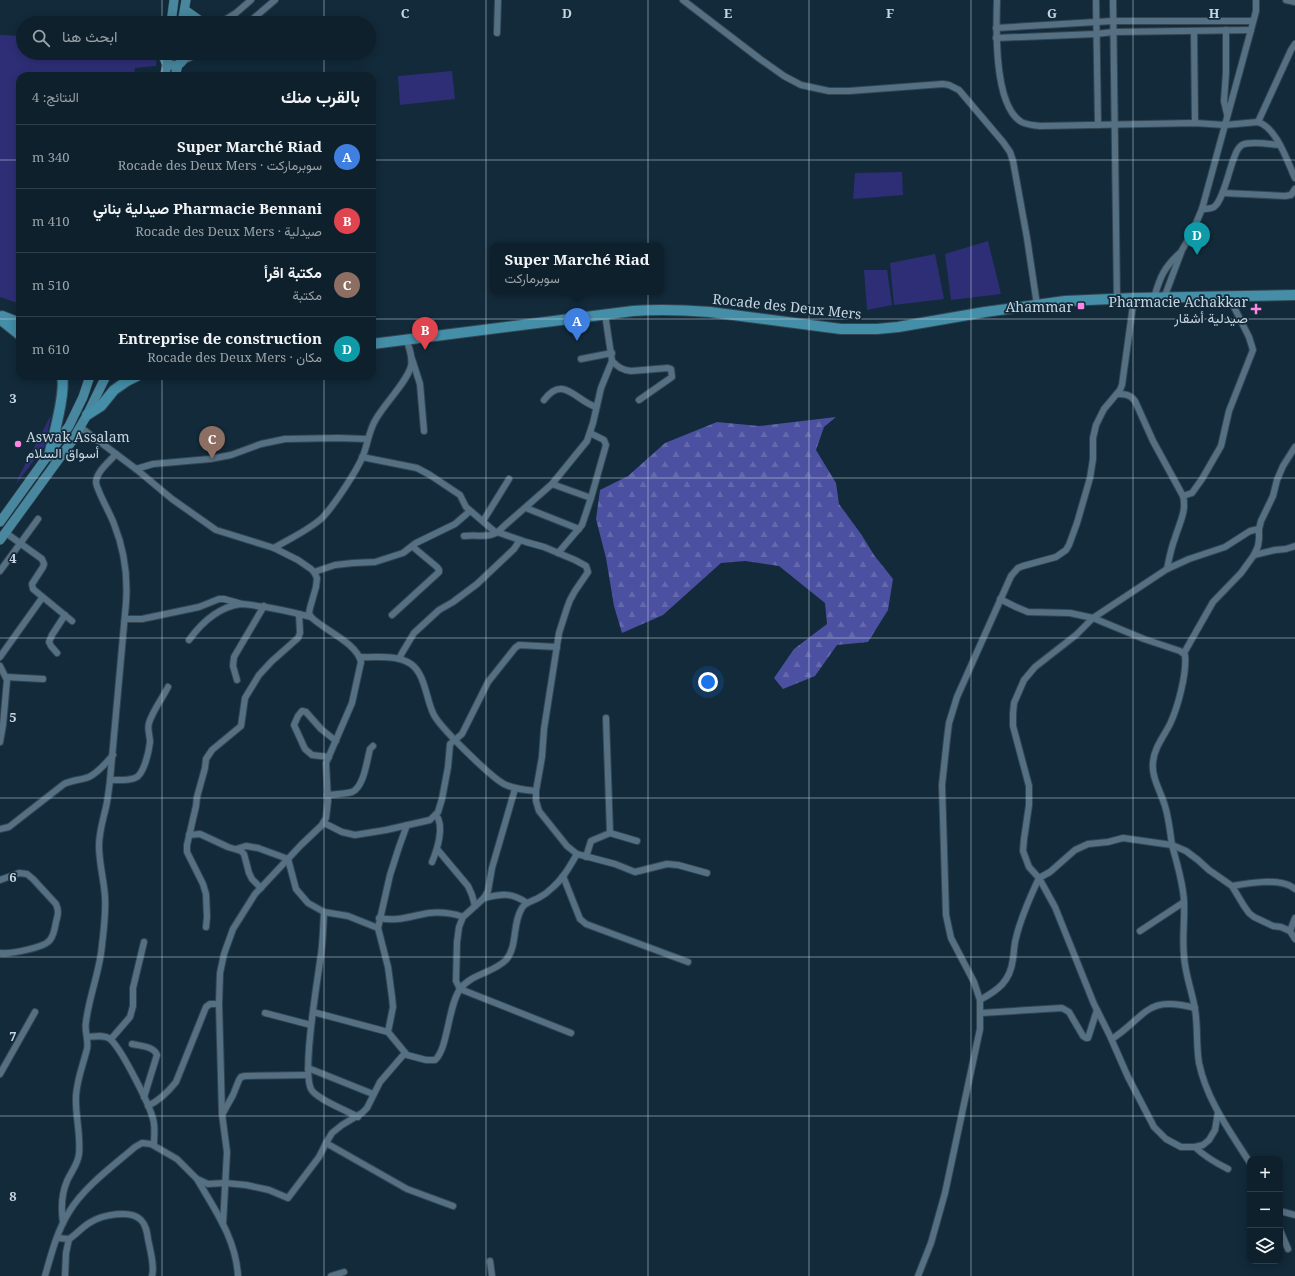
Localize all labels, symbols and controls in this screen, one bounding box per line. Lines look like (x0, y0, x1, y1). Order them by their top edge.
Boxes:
text: C (401, 4, 410, 22)
text: D (562, 4, 572, 22)
text: E (724, 4, 733, 22)
text: F (886, 4, 894, 22)
text: G (1047, 4, 1057, 22)
text: H (1209, 4, 1220, 22)
search box (16, 16, 376, 60)
text: ابحث هنا (62, 26, 117, 46)
icon: search (30, 27, 52, 49)
text: بالقرب منك (281, 85, 360, 108)
text: النتائج: 4 (32, 88, 79, 106)
text: Super Marché Riad (177, 136, 322, 156)
text: 340 m (32, 148, 70, 166)
text: A (342, 148, 352, 166)
text: سوبرماركت · Rocade des Deux Mers (118, 156, 322, 174)
text: Pharmacie Bennani صيدلية بناني (93, 198, 322, 218)
text: 410 m (32, 212, 70, 230)
text: B (343, 212, 351, 230)
text: صيدلية · Rocade des Deux Mers (135, 222, 322, 240)
pin: D (1184, 222, 1210, 255)
popup (490, 243, 664, 295)
text: Super Marché Riad (505, 249, 649, 269)
text: مكتبة اقرأ (264, 262, 322, 282)
text: سوبرماركت (505, 269, 560, 287)
text: 510 m (32, 276, 70, 294)
text: C (343, 276, 351, 294)
text: مكتبة (293, 286, 322, 304)
street label: Rocade des Deux Mers (712, 289, 862, 323)
place label: Pharmacie Achakkar صيدلية أشقار (1108, 292, 1248, 327)
place label: Ahammar (1005, 297, 1073, 316)
marker: Ahammar (1076, 301, 1086, 311)
marker: Pharmacie Achakkar صيدلية أشقار (1251, 304, 1261, 314)
pin: A (564, 308, 590, 341)
pin: B (412, 317, 438, 350)
text: Entreprise de construction (118, 328, 322, 348)
text: 610 m (32, 340, 70, 358)
text: D (342, 340, 352, 358)
text: مكان · Rocade des Deux Mers (147, 348, 322, 366)
text: 3 (9, 389, 17, 407)
pin: C (199, 426, 225, 459)
place label: Aswak Assalam أسواق السلام (26, 427, 130, 462)
marker: Aswak Assalam أسواق السلام (13, 439, 23, 449)
text: 4 (9, 549, 17, 567)
your location (698, 672, 718, 692)
text: 5 (9, 708, 17, 726)
text: 6 (9, 868, 17, 886)
text: 7 (9, 1027, 17, 1045)
map controls (1247, 1156, 1283, 1264)
button: + (1247, 1156, 1283, 1192)
text: 8 (9, 1187, 17, 1205)
button: − (1247, 1192, 1283, 1228)
button: layers (1247, 1228, 1283, 1264)

